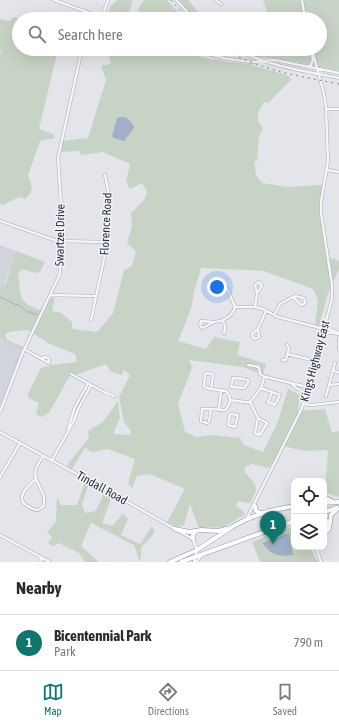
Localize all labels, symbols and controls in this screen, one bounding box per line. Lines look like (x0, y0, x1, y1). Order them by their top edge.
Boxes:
search box (12, 12, 327, 56)
icon: search (26, 23, 48, 45)
text: Search here (58, 26, 123, 43)
street label: Florence Road (97, 192, 115, 256)
street label: Swartzel Drive (52, 204, 68, 266)
your location (207, 277, 227, 297)
street label: Kings Highway East (297, 318, 333, 403)
street label: Tindall Road (74, 468, 130, 508)
map controls (291, 478, 327, 550)
button: locate (291, 478, 327, 514)
pin: 1 (260, 511, 286, 544)
button: layers (291, 514, 327, 550)
text: Nearby (16, 578, 62, 598)
text: Bicentennial Park (54, 627, 151, 644)
text: 1 (26, 635, 32, 650)
text: 790 m (294, 635, 323, 650)
text: Park (54, 644, 76, 659)
tab: Map (42, 681, 64, 717)
tab: Directions (148, 681, 189, 717)
tab: Saved (273, 681, 297, 717)

